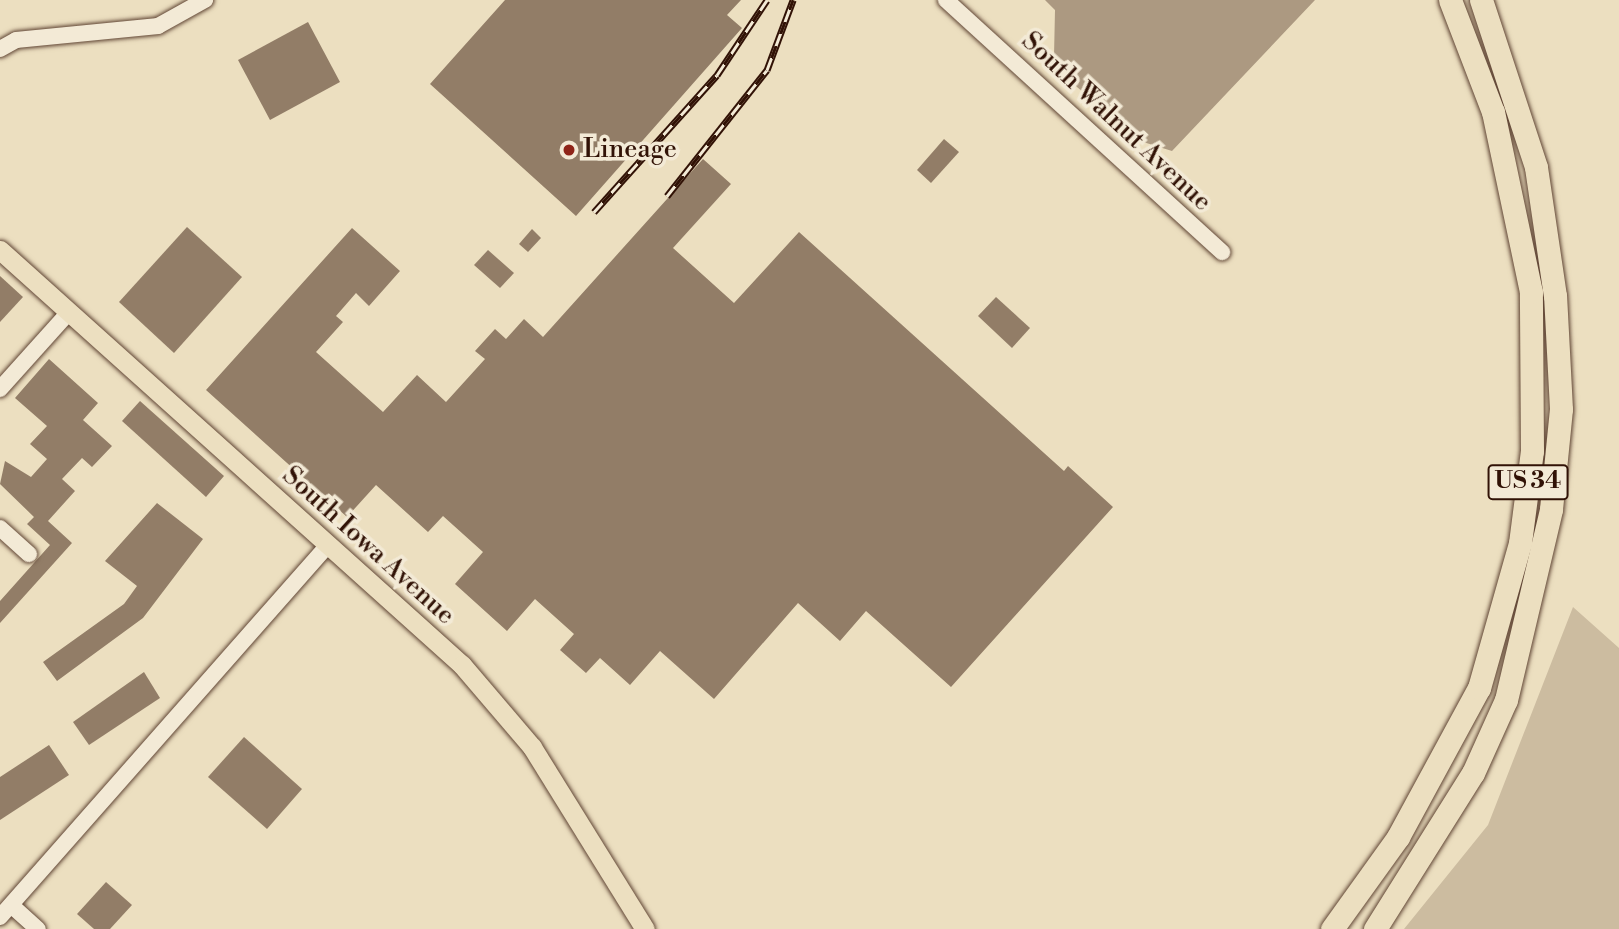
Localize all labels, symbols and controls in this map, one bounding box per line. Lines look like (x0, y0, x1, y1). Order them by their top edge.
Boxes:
street label: South Walnut Avenue (1015, 26, 1217, 218)
place label: Lineage (583, 134, 677, 166)
marker: Lineage (561, 142, 577, 158)
street label: South Iowa Avenue (275, 460, 461, 632)
road number: US 34 (1486, 462, 1570, 503)

